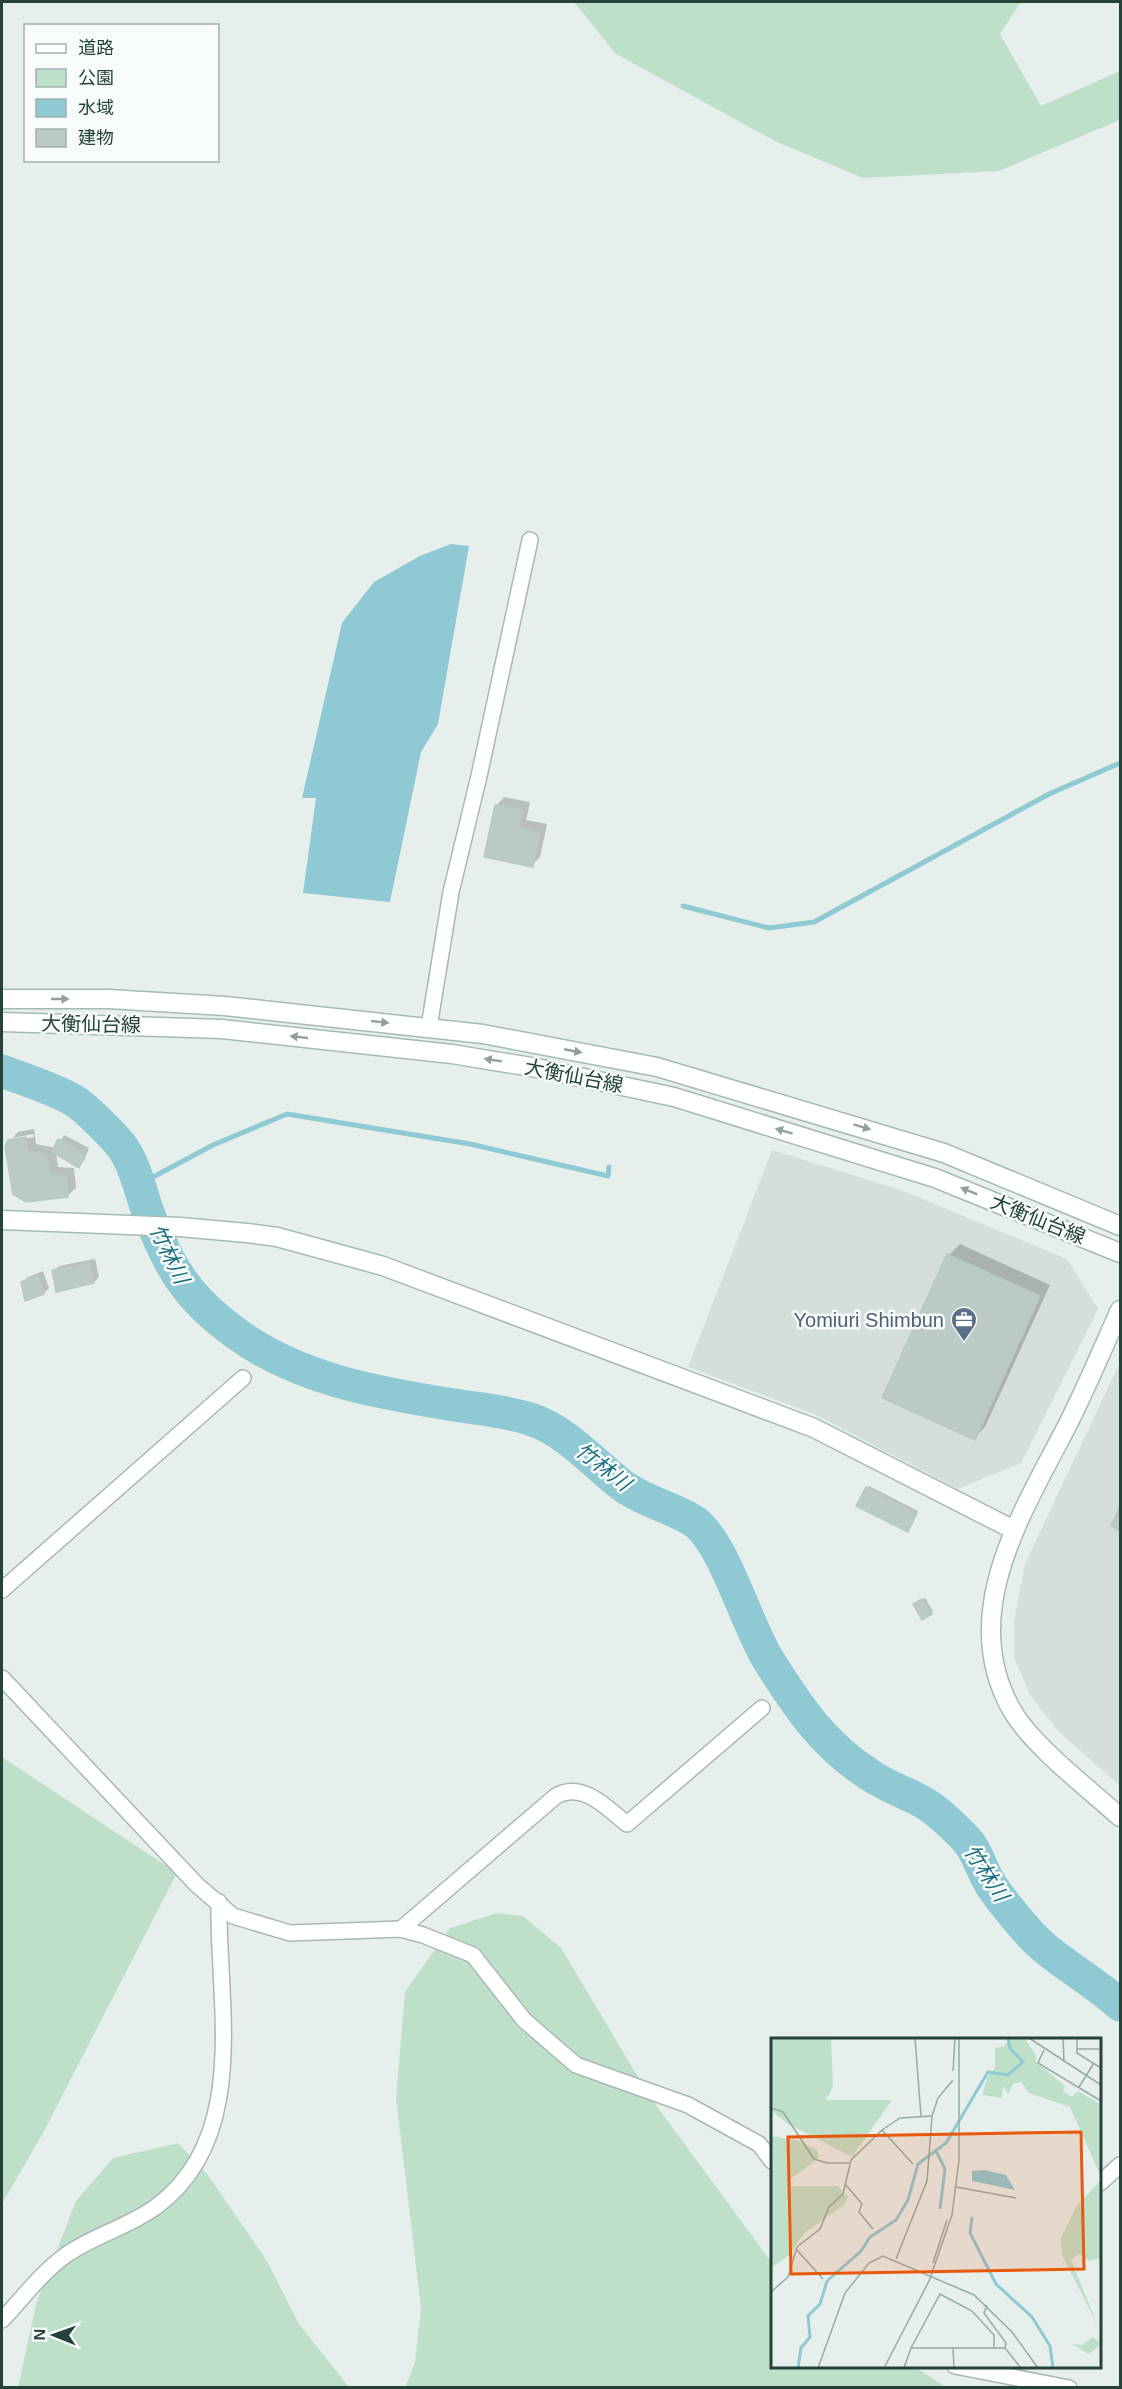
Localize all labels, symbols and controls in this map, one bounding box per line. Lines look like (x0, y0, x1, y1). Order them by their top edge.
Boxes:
legend (24, 24, 219, 162)
text: 道路 (78, 38, 114, 58)
text: 公園 (78, 68, 114, 88)
text: 水域 (78, 98, 114, 118)
text: 建物 (78, 128, 114, 148)
one-way arrow (50, 994, 69, 1004)
street label: 大衡仙台線 (41, 1012, 141, 1036)
one-way arrow (371, 1017, 390, 1027)
one-way arrow (290, 1032, 309, 1042)
one-way arrow (563, 1047, 582, 1056)
one-way arrow (483, 1056, 502, 1065)
street label: 大衡仙台線 (523, 1056, 625, 1096)
one-way arrow (853, 1123, 871, 1133)
one-way arrow (775, 1126, 793, 1135)
one-way arrow (960, 1186, 978, 1195)
street label: 大衡仙台線 (988, 1190, 1088, 1248)
water label: 竹林川 (145, 1220, 194, 1289)
office icon: Yomiuri Shimbun (949, 1305, 979, 1343)
place label: Yomiuri Shimbun (794, 1309, 944, 1331)
water label: 竹林川 (571, 1438, 637, 1496)
water label: 竹林川 (960, 1840, 1014, 1907)
inset map (771, 2038, 1101, 2368)
north arrow (24, 2305, 84, 2365)
text: N (31, 2329, 48, 2341)

